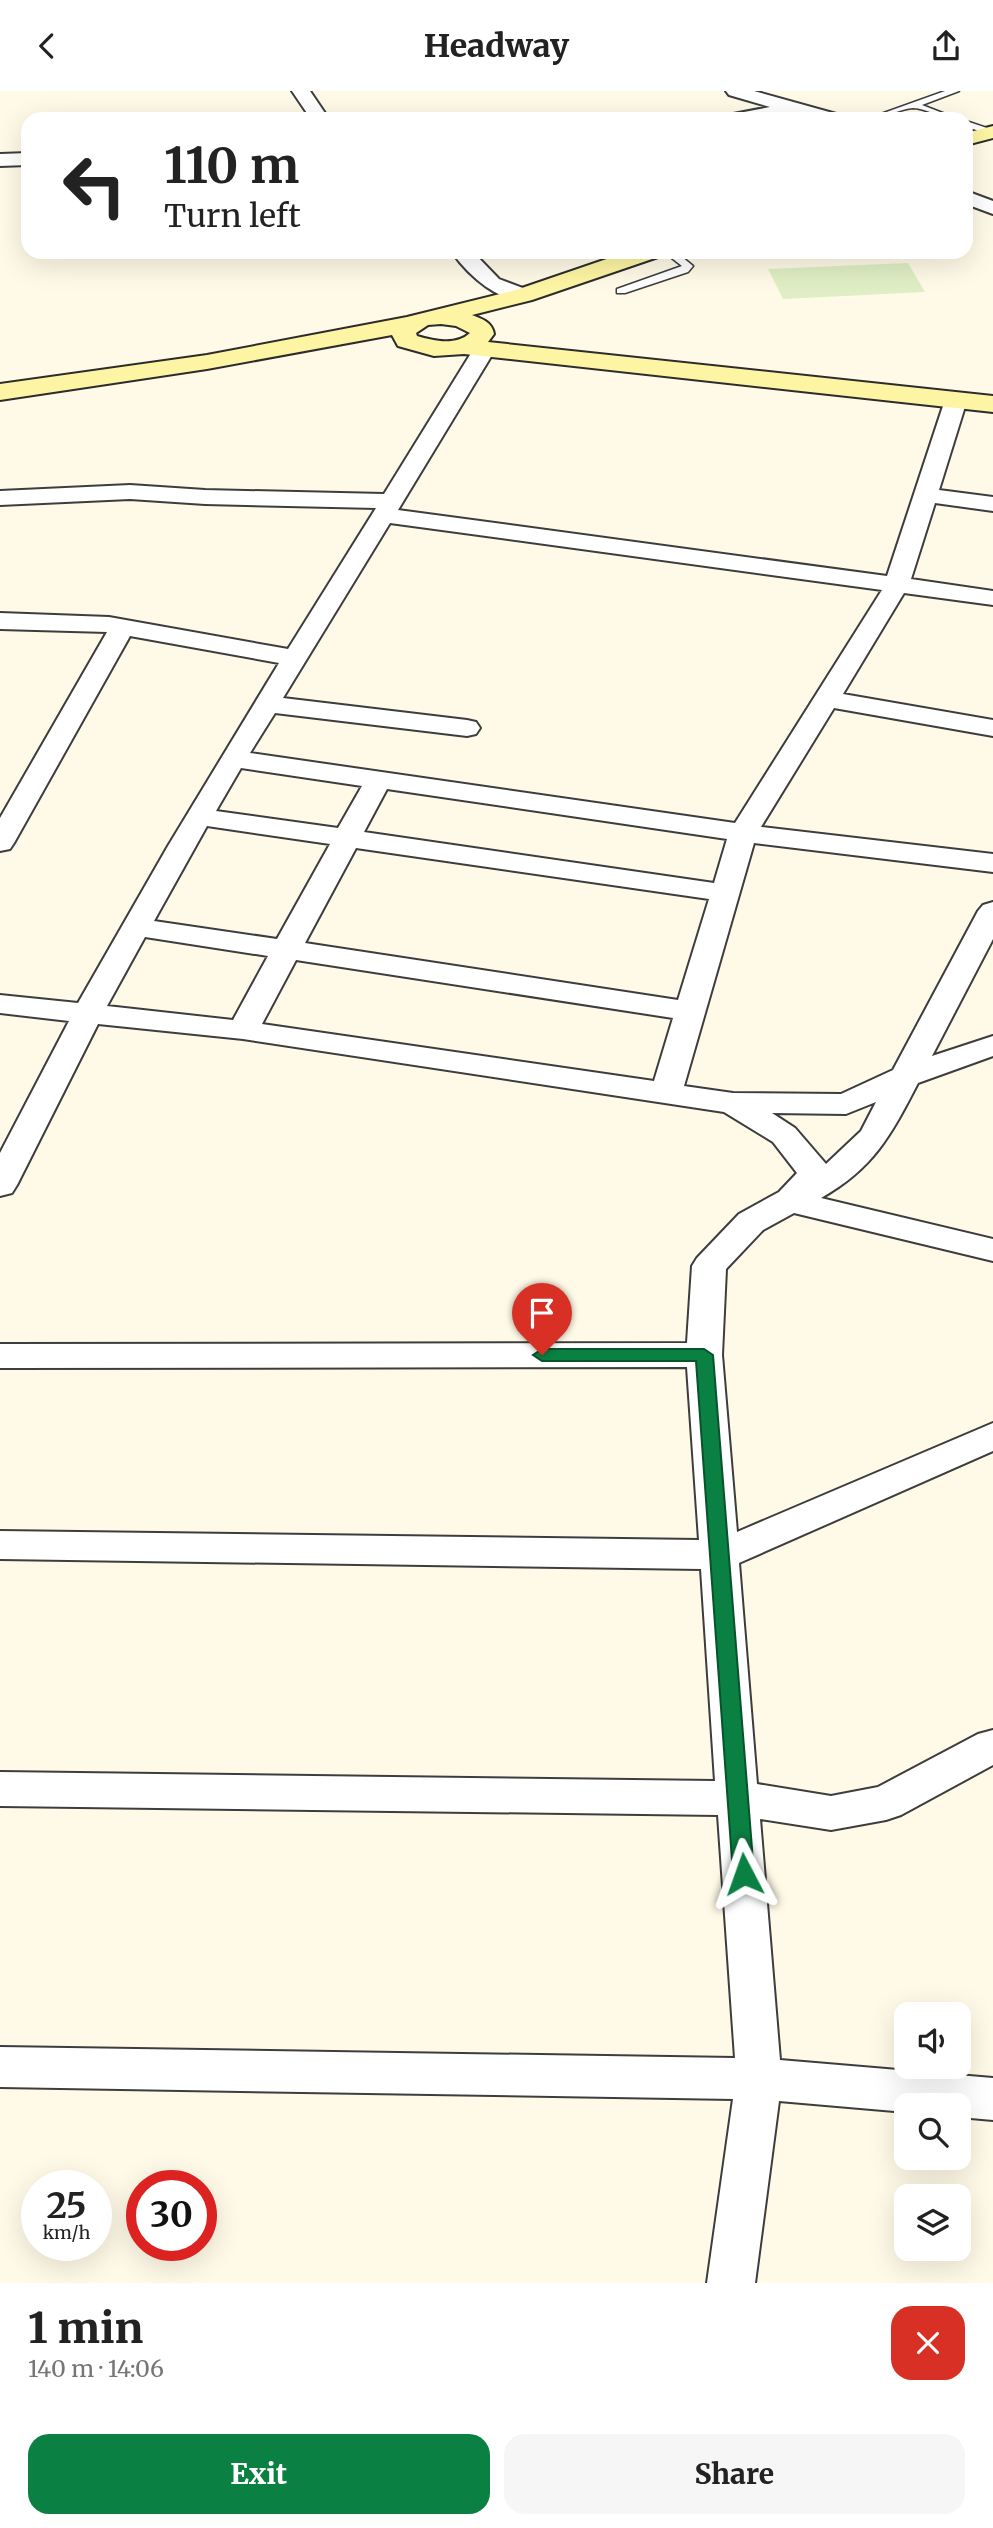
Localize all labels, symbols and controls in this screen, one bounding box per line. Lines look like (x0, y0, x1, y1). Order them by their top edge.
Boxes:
text: Headway (424, 26, 569, 66)
icon: back (28, 27, 66, 65)
icon: share (927, 27, 965, 65)
text: 110 m (164, 135, 299, 196)
icon: left (49, 140, 140, 231)
text: Turn left (164, 196, 301, 236)
pin (512, 1283, 572, 1355)
icon: arrive (523, 1294, 561, 1332)
position arrow (707, 1837, 781, 1911)
map controls (894, 2002, 971, 2261)
button: sound (894, 2002, 971, 2079)
button: search (894, 2093, 971, 2170)
speed limit sign: 30 (126, 2170, 217, 2261)
text: 25 (46, 2184, 87, 2228)
button: layers (894, 2184, 971, 2261)
text: km/h (43, 2221, 90, 2244)
text: 1 min (28, 2302, 143, 2354)
button: close (891, 2306, 965, 2380)
text: 140 m · 14:06 (28, 2354, 164, 2383)
button: Exit (28, 2434, 490, 2514)
button: Share (504, 2434, 965, 2514)

